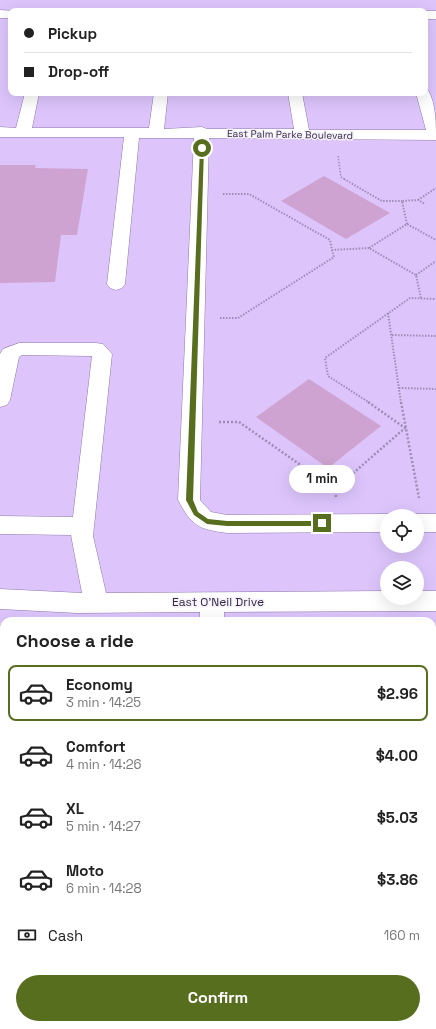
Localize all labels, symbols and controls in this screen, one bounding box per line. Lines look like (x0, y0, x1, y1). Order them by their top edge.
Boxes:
text: Pickup (48, 24, 97, 43)
text: Drop-off (48, 62, 109, 81)
street label: East Palm Parke Boulevard (227, 127, 353, 142)
route start (193, 139, 211, 157)
callout: 1 min (289, 465, 355, 493)
text: 1 min (306, 470, 338, 487)
map controls (380, 509, 424, 605)
button: locate (380, 509, 424, 553)
route end (313, 514, 331, 532)
button: layers (380, 561, 424, 605)
street label: East O'Neil Drive (172, 594, 264, 610)
text: Choose a ride (16, 629, 134, 652)
icon: car (18, 675, 54, 711)
text: Economy (66, 675, 133, 694)
text: $2.96 (377, 684, 418, 703)
text: 3 min · 14:25 (66, 694, 141, 711)
icon: car (18, 737, 54, 773)
text: Comfort (66, 737, 126, 756)
text: $4.00 (376, 746, 418, 765)
text: 4 min · 14:26 (66, 756, 142, 773)
icon: car (18, 799, 54, 835)
text: XL (66, 799, 84, 818)
text: $5.03 (377, 808, 418, 827)
text: 5 min · 14:27 (66, 818, 141, 835)
icon: car (18, 861, 54, 897)
text: Moto (66, 861, 104, 880)
text: $3.86 (377, 870, 418, 889)
text: 6 min · 14:28 (66, 880, 142, 897)
icon: cash (16, 924, 38, 946)
text: Cash (48, 926, 83, 945)
text: 160 m (384, 927, 420, 944)
button: Confirm (16, 975, 420, 1021)

